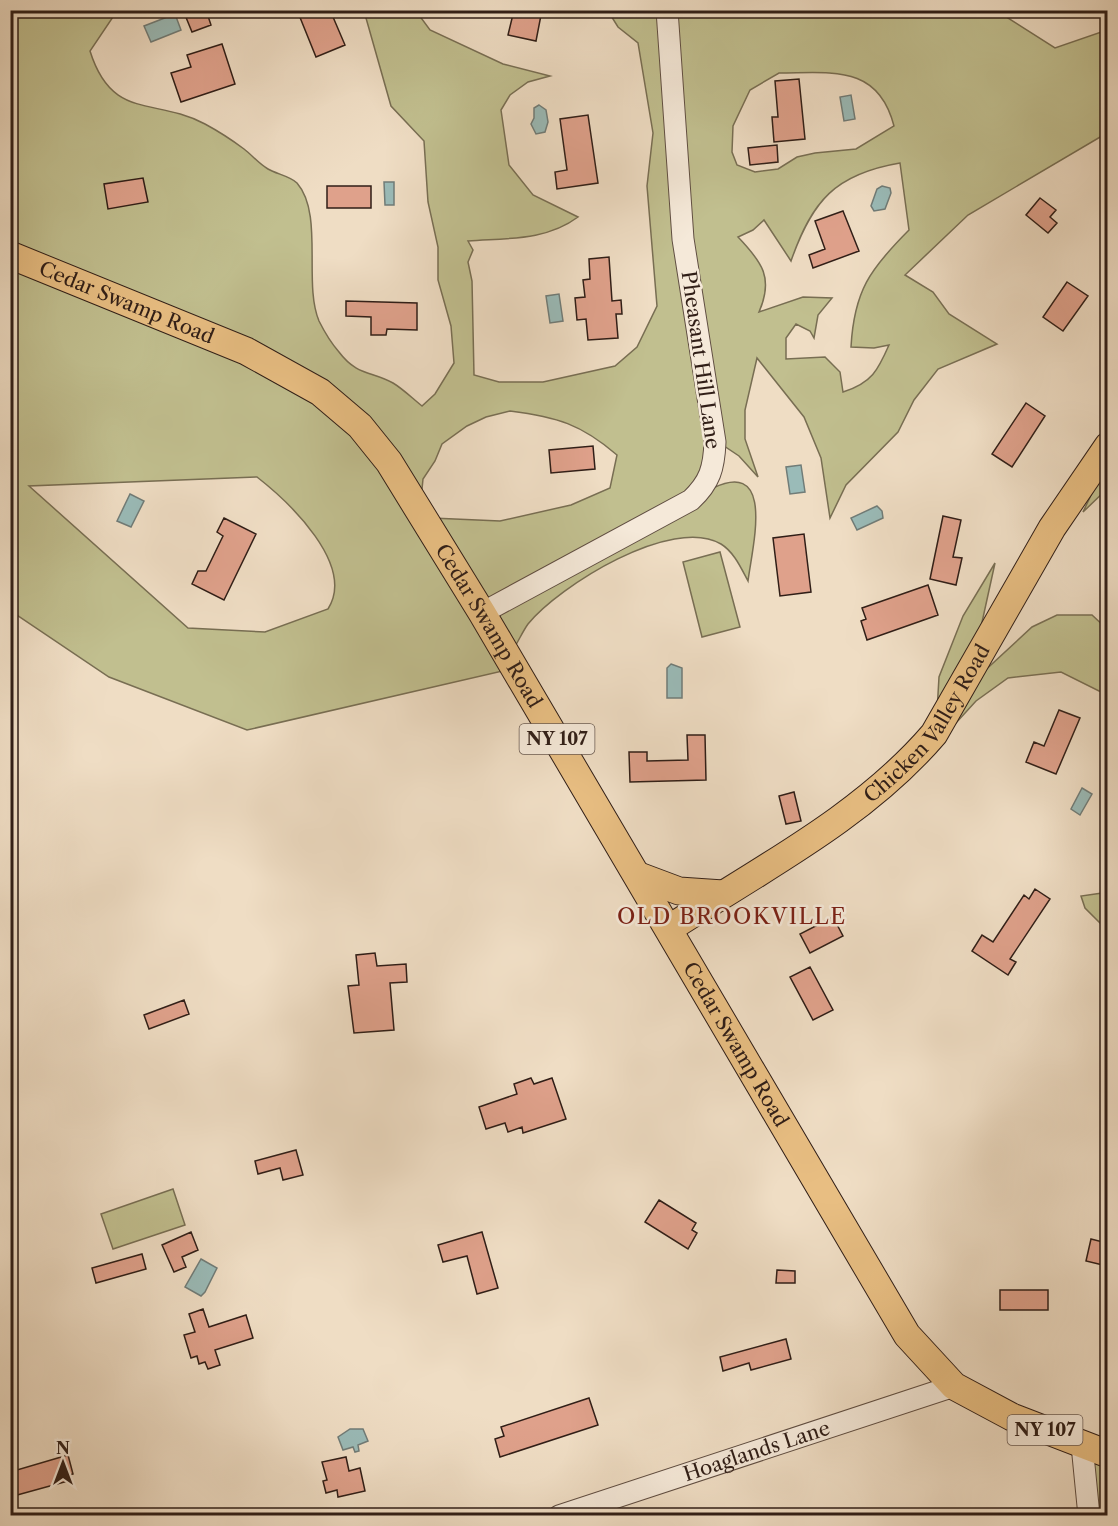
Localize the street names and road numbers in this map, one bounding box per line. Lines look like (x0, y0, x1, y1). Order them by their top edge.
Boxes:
street label: Cedar Swamp Road (36, 256, 218, 349)
street label: Pheasant Hill Lane (677, 269, 725, 451)
street label: Cedar Swamp Road (430, 540, 547, 712)
street label: Chicken Valley Road (859, 640, 995, 808)
road number: NY 107 (520, 724, 594, 754)
street label: Cedar Swamp Road (678, 958, 794, 1131)
road number: NY 107 (1008, 1415, 1082, 1445)
street label: Hoaglands Lane (680, 1416, 833, 1486)

